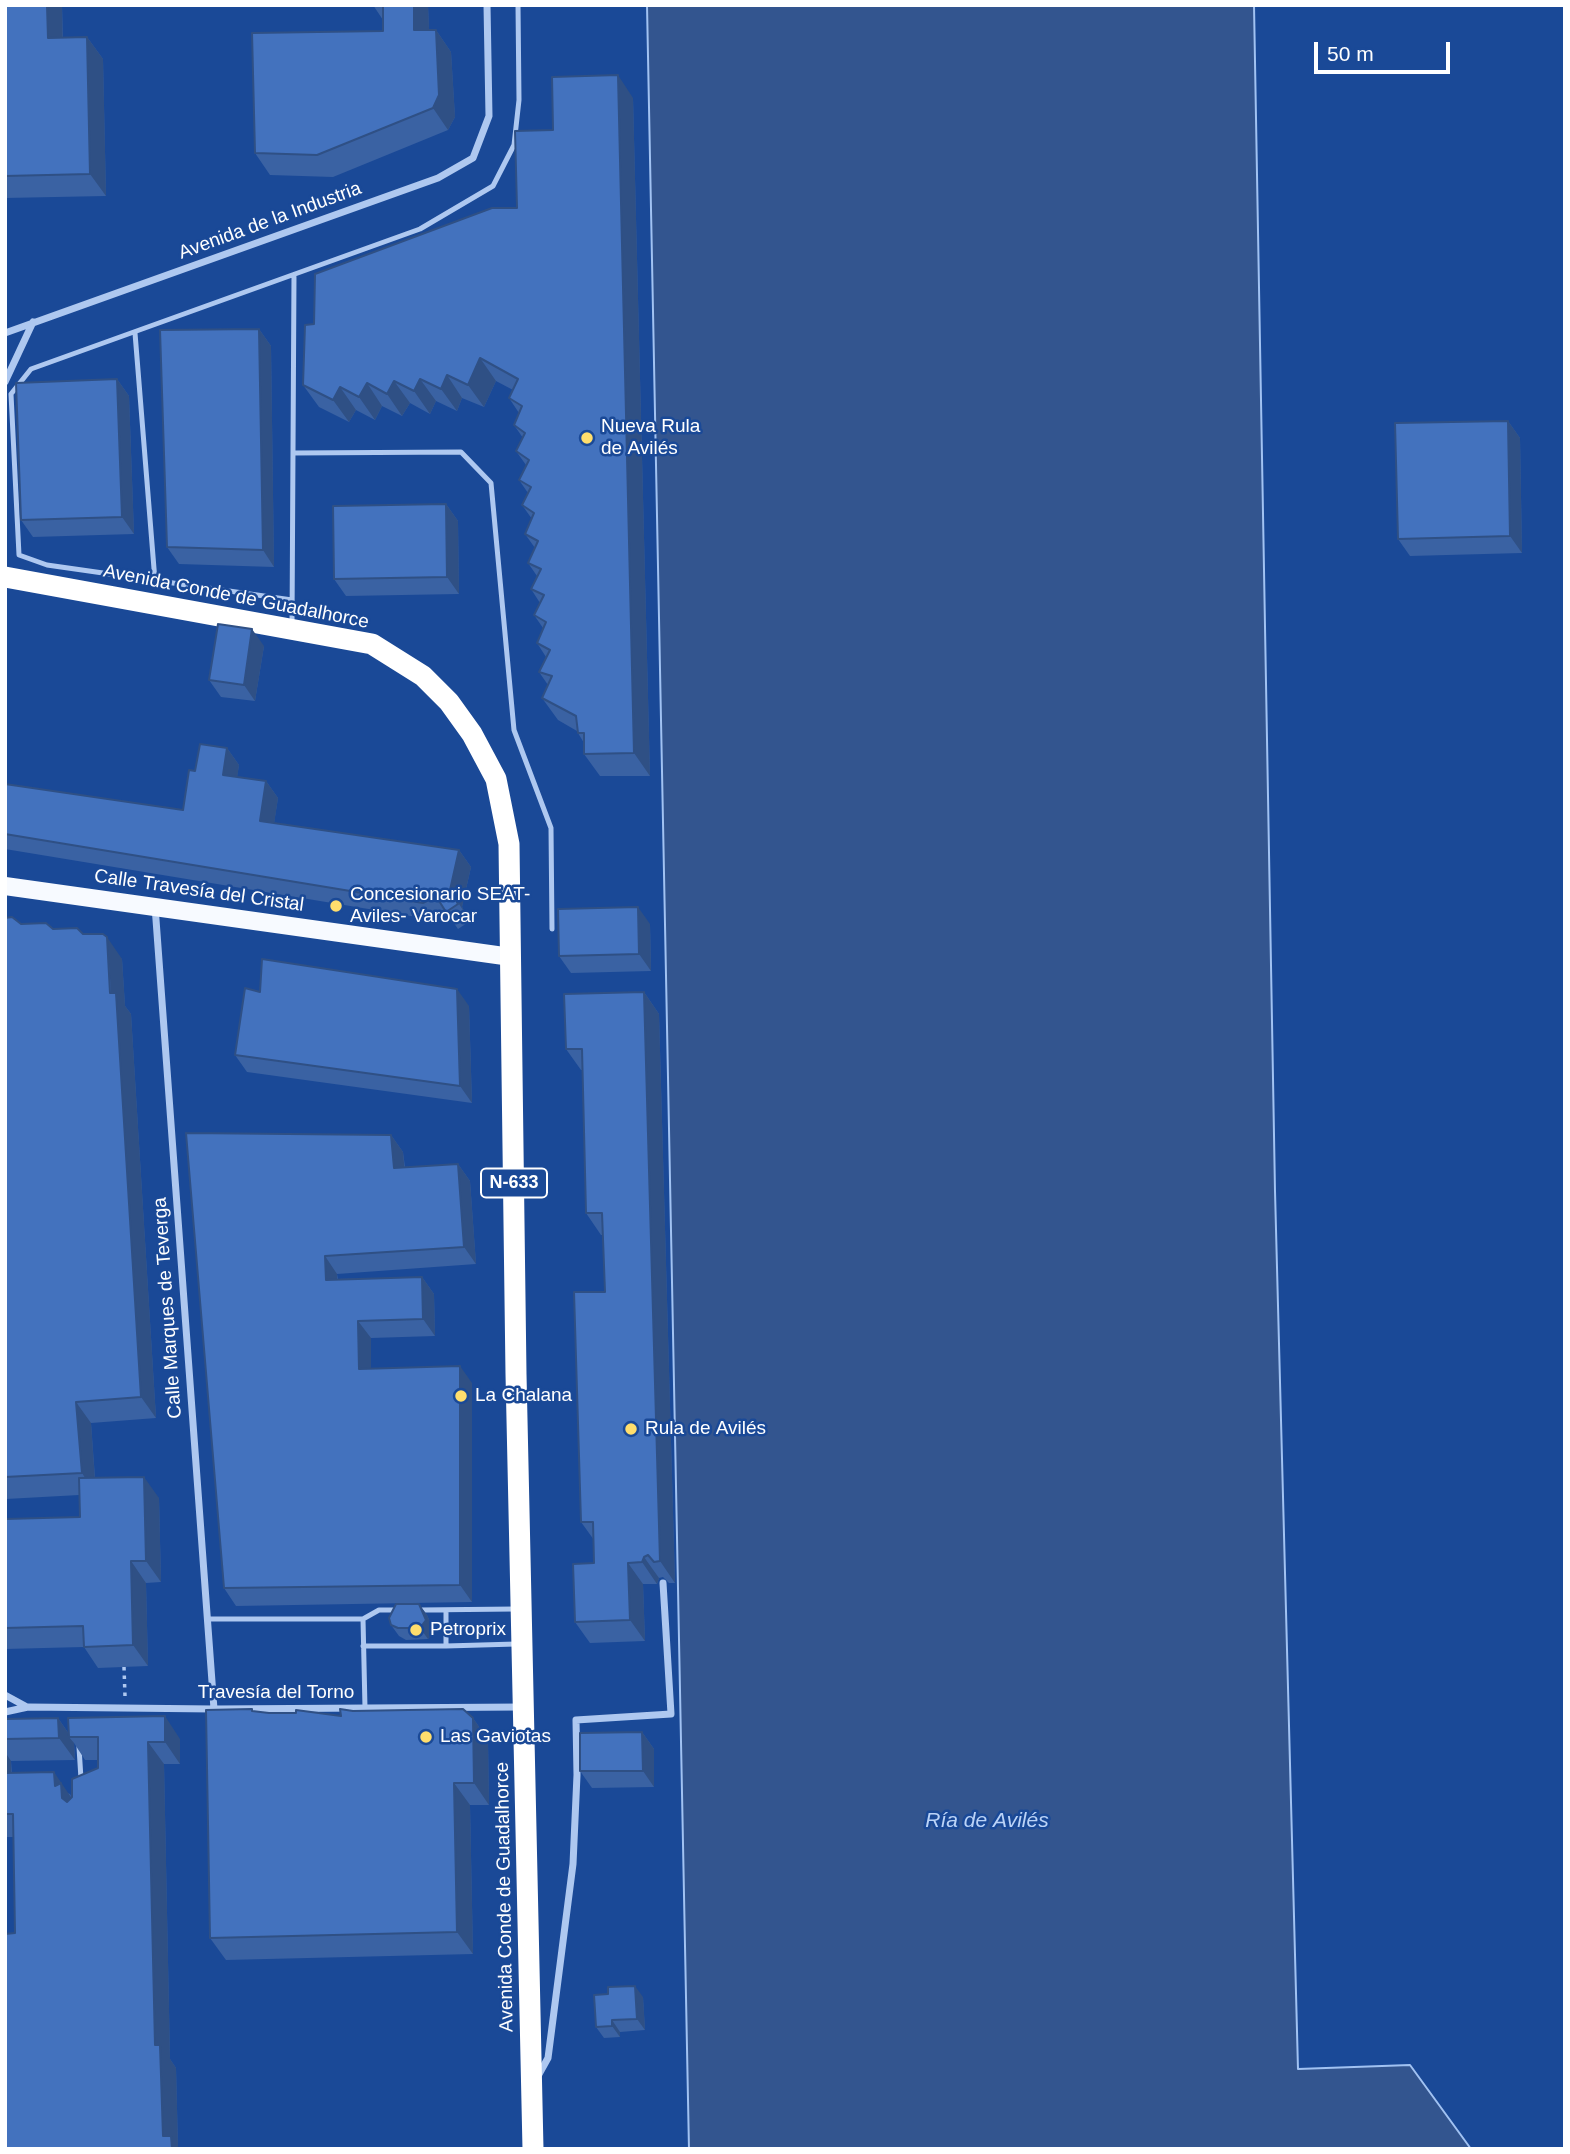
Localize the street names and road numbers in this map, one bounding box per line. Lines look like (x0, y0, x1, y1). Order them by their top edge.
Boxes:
street label: Avenida de la Industria (175, 177, 365, 265)
street label: Avenida Conde de Guadalhorce (101, 560, 371, 634)
street label: Calle Travesía del Cristal (93, 865, 305, 917)
road number: N-633 (481, 1168, 547, 1198)
street label: Calle Marques de Teverga (149, 1197, 187, 1419)
street label: Travesía del Torno (198, 1682, 354, 1704)
street label: Avenida Conde de Guadalhorce (491, 1762, 519, 2032)

